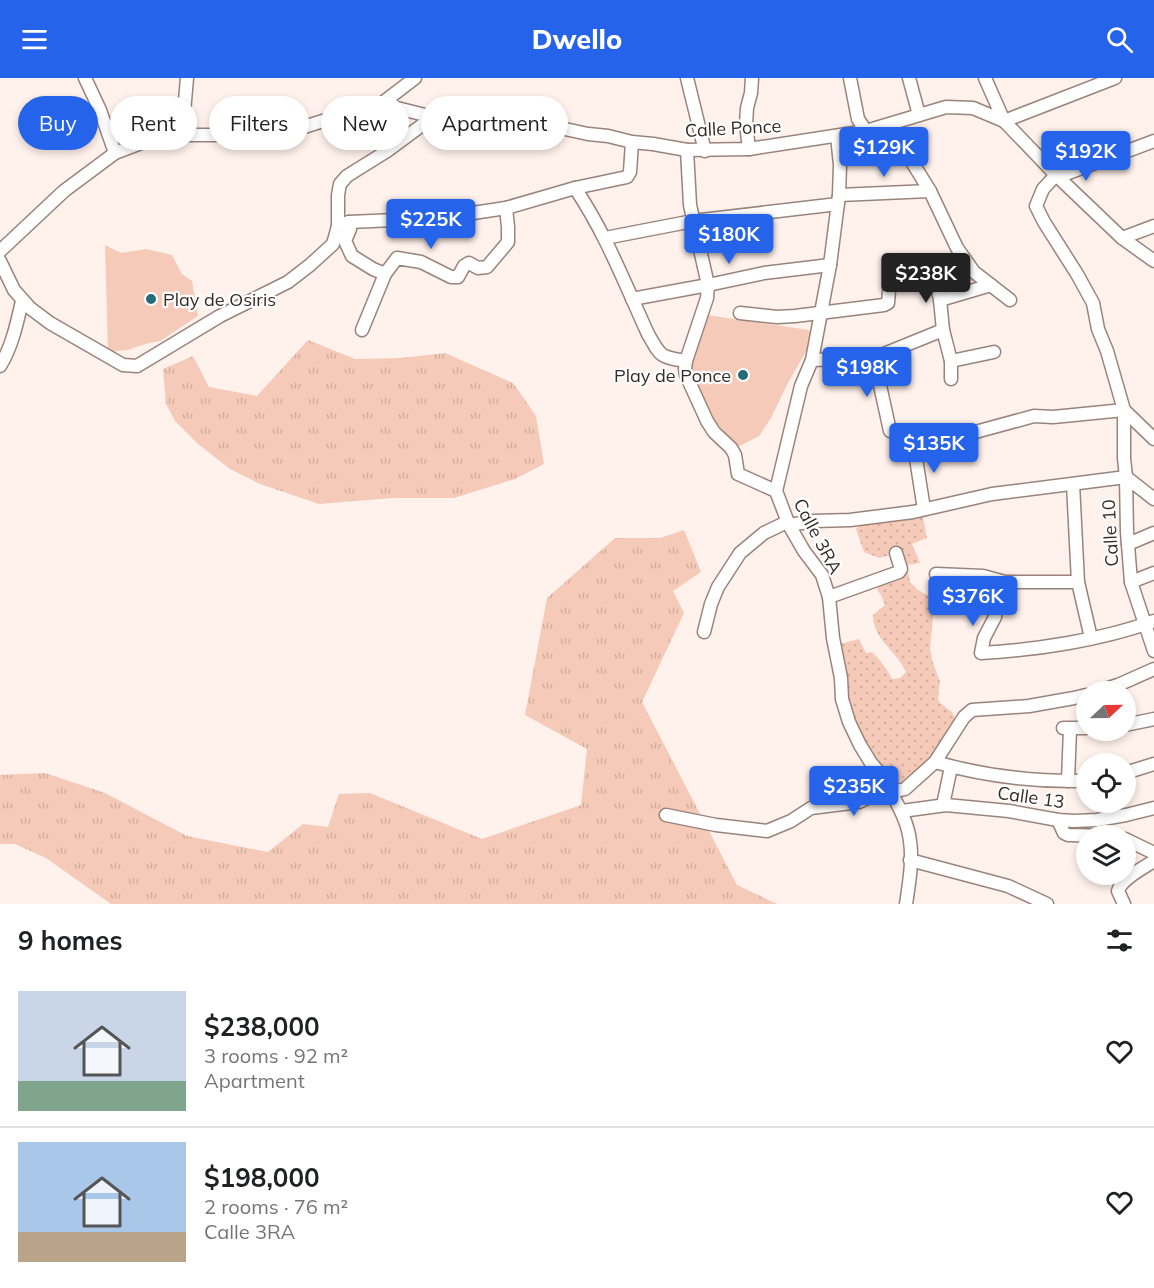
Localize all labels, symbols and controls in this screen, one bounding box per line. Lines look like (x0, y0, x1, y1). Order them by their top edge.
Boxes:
text: Dwello (532, 22, 622, 56)
icon: menu (18, 23, 51, 56)
icon: search (1103, 23, 1136, 56)
chip: Buy (18, 96, 98, 150)
chip: Rent (110, 96, 197, 150)
chip: Filters (209, 96, 309, 150)
chip: New (321, 96, 409, 150)
chip: Apartment (421, 96, 568, 150)
street label: Calle Ponce (684, 114, 782, 142)
pin: $129K (842, 127, 926, 178)
pin: $192K (1044, 131, 1128, 182)
text: $129K (853, 134, 915, 159)
text: $192K (1055, 138, 1117, 163)
pin: $225K (389, 199, 473, 250)
text: $225K (400, 206, 462, 231)
pin: $180K (687, 214, 771, 265)
text: $180K (698, 221, 760, 246)
pin: $238K (884, 253, 968, 304)
text: $238K (895, 260, 957, 285)
place label: Play de Osiris (163, 288, 276, 311)
marker: Play de Osiris (144, 292, 158, 306)
pin: $198K (825, 347, 909, 398)
text: $198K (836, 354, 898, 379)
place label: Play de Ponce (614, 364, 731, 387)
marker: Play de Ponce (736, 368, 750, 382)
pin: $135K (892, 423, 976, 474)
text: $135K (903, 430, 965, 455)
street label: Calle 3RA (789, 494, 847, 578)
street label: Calle 10 (1097, 499, 1123, 567)
pin: $376K (931, 576, 1015, 627)
text: $376K (942, 583, 1004, 608)
north arrow (1076, 681, 1136, 741)
map controls (1076, 681, 1136, 885)
button: locate (1076, 753, 1136, 813)
pin: $235K (812, 766, 896, 817)
text: $235K (823, 773, 885, 798)
street label: Calle 13 (996, 781, 1066, 813)
button: layers (1076, 825, 1136, 885)
text: 9 homes (18, 924, 122, 957)
icon: filters (1103, 924, 1136, 957)
text: $238,000 (204, 1010, 320, 1043)
icon: home (66, 1015, 138, 1087)
icon: heart (1103, 1035, 1136, 1068)
text: 3 rooms · 92 m² (204, 1043, 348, 1068)
text: Apartment (204, 1068, 305, 1093)
text: $198,000 (204, 1161, 320, 1194)
icon: home (66, 1166, 138, 1238)
icon: heart (1103, 1186, 1136, 1219)
text: 2 rooms · 76 m² (204, 1194, 348, 1219)
text: Calle 3RA (204, 1219, 295, 1244)

